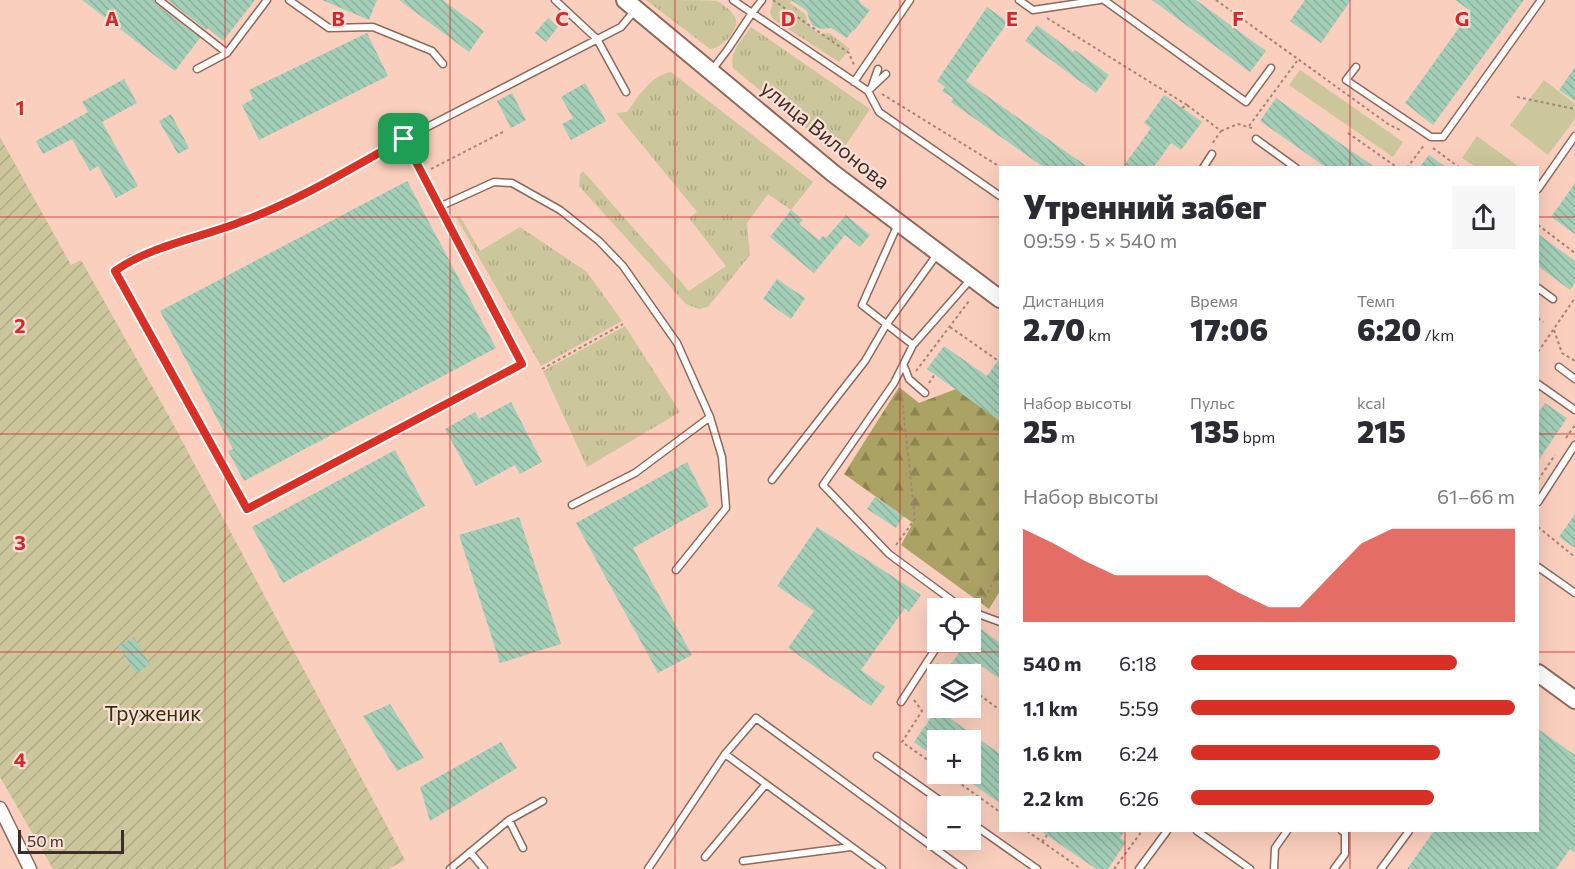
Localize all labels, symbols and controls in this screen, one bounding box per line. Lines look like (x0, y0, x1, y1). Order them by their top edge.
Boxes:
text: A (105, 6, 119, 30)
text: B (331, 6, 345, 30)
text: C (555, 6, 569, 30)
text: D (781, 6, 795, 30)
text: E (1006, 6, 1018, 30)
text: F (1232, 6, 1244, 30)
text: G (1455, 6, 1469, 30)
street label: улица Вилонова (757, 74, 895, 193)
text: 1 (15, 95, 25, 119)
pin (378, 113, 429, 164)
icon: arrive (387, 122, 420, 155)
text: Утренний забег (1023, 185, 1267, 226)
button: share (1452, 186, 1515, 249)
text: 09:59 · 5 × 540 m (1023, 228, 1177, 252)
text: Дистанция (1023, 291, 1104, 310)
text: Время (1190, 291, 1238, 310)
text: Темп (1357, 291, 1395, 310)
text: 2.70 (1023, 310, 1085, 347)
text: 17:06 (1190, 310, 1268, 347)
text: 6:20 (1357, 310, 1421, 347)
text: 2 (14, 313, 26, 337)
text: km (1085, 325, 1111, 344)
text: /km (1421, 325, 1454, 344)
text: Набор высоты (1023, 393, 1132, 412)
text: Пульс (1190, 393, 1235, 412)
text: kcal (1357, 393, 1386, 412)
text: 25 (1023, 412, 1058, 449)
text: 135 (1190, 412, 1239, 449)
text: 215 (1357, 412, 1406, 449)
text: m (1058, 427, 1075, 446)
text: bpm (1239, 427, 1275, 446)
text: Набор высоты (1023, 484, 1159, 508)
text: 61–66 m (1437, 484, 1515, 508)
text: 3 (14, 530, 26, 554)
map controls (927, 598, 981, 850)
button: locate (927, 598, 981, 652)
text: 540 m (1023, 651, 1082, 675)
text: 6:18 (1119, 651, 1157, 675)
button: layers (927, 664, 981, 718)
text: 1.1 km (1023, 696, 1078, 720)
text: 5:59 (1119, 696, 1159, 720)
park label: Труженик (104, 700, 202, 725)
button: + (927, 730, 981, 784)
text: 1.6 km (1023, 741, 1082, 765)
text: 6:24 (1119, 741, 1159, 765)
text: 4 (14, 747, 26, 771)
text: 2.2 km (1023, 786, 1084, 810)
text: 6:26 (1119, 786, 1159, 810)
button: − (927, 796, 981, 850)
scale bar (18, 827, 124, 854)
text: 50 m (27, 831, 64, 850)

